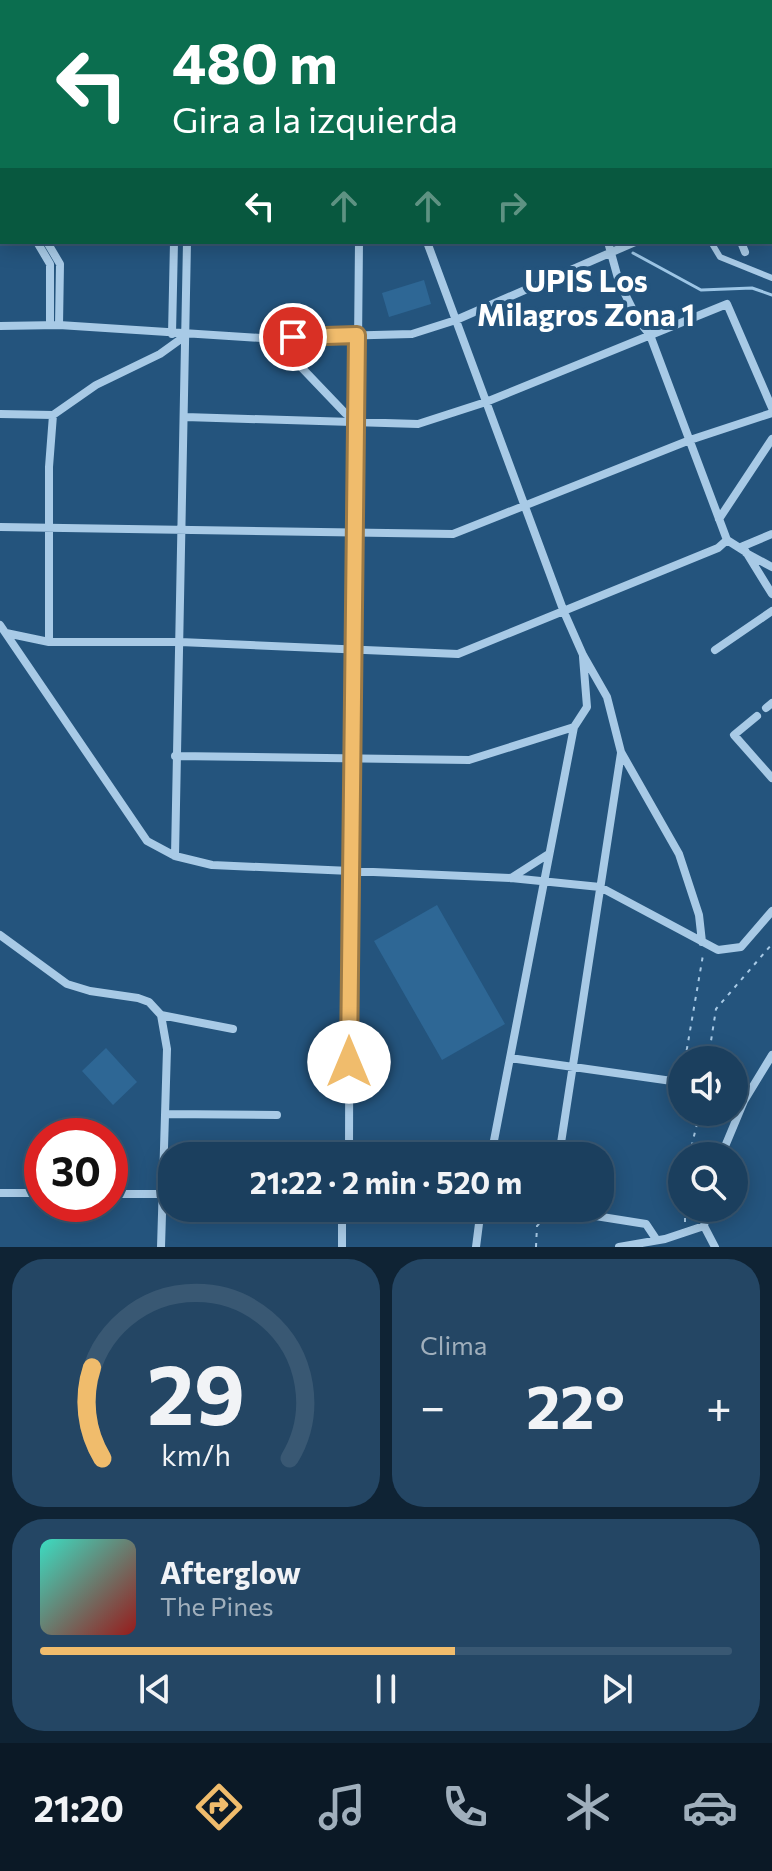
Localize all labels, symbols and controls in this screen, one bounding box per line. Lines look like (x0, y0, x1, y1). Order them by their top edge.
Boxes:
text: 480 m (172, 27, 338, 96)
icon: left (40, 32, 144, 136)
text: Gira a la izquierda (172, 96, 458, 140)
icon: left (238, 184, 282, 228)
icon: ahead (322, 184, 366, 228)
icon: ahead (406, 184, 450, 228)
icon: right (490, 184, 534, 228)
district label: UPIS Los Milagros Zona 1 (477, 261, 695, 332)
pin (259, 303, 327, 371)
icon: arrive (271, 315, 315, 359)
position arrow (307, 1020, 391, 1104)
map controls (668, 1046, 748, 1222)
button: sound (668, 1046, 748, 1126)
speed limit sign: 30 (24, 1118, 128, 1222)
button: search (668, 1142, 748, 1222)
text: 21:22 · 2 min · 520 m (250, 1163, 522, 1200)
text: Clima (420, 1329, 487, 1360)
text: 29 (147, 1340, 245, 1442)
text: 22° (526, 1368, 625, 1441)
text: − (420, 1378, 445, 1432)
text: + (706, 1378, 732, 1432)
text: km/h (161, 1437, 231, 1472)
text: Afterglow (160, 1553, 301, 1590)
text: The Pines (160, 1590, 274, 1621)
icon: previous (133, 1667, 177, 1711)
icon: pause (364, 1667, 408, 1711)
icon: next (595, 1667, 639, 1711)
icon: directions (191, 1779, 247, 1835)
icon: music (314, 1779, 370, 1835)
icon: phone (437, 1779, 493, 1835)
icon: climate (560, 1779, 616, 1835)
icon: car (682, 1779, 738, 1835)
text: 21:20 (33, 1785, 124, 1829)

